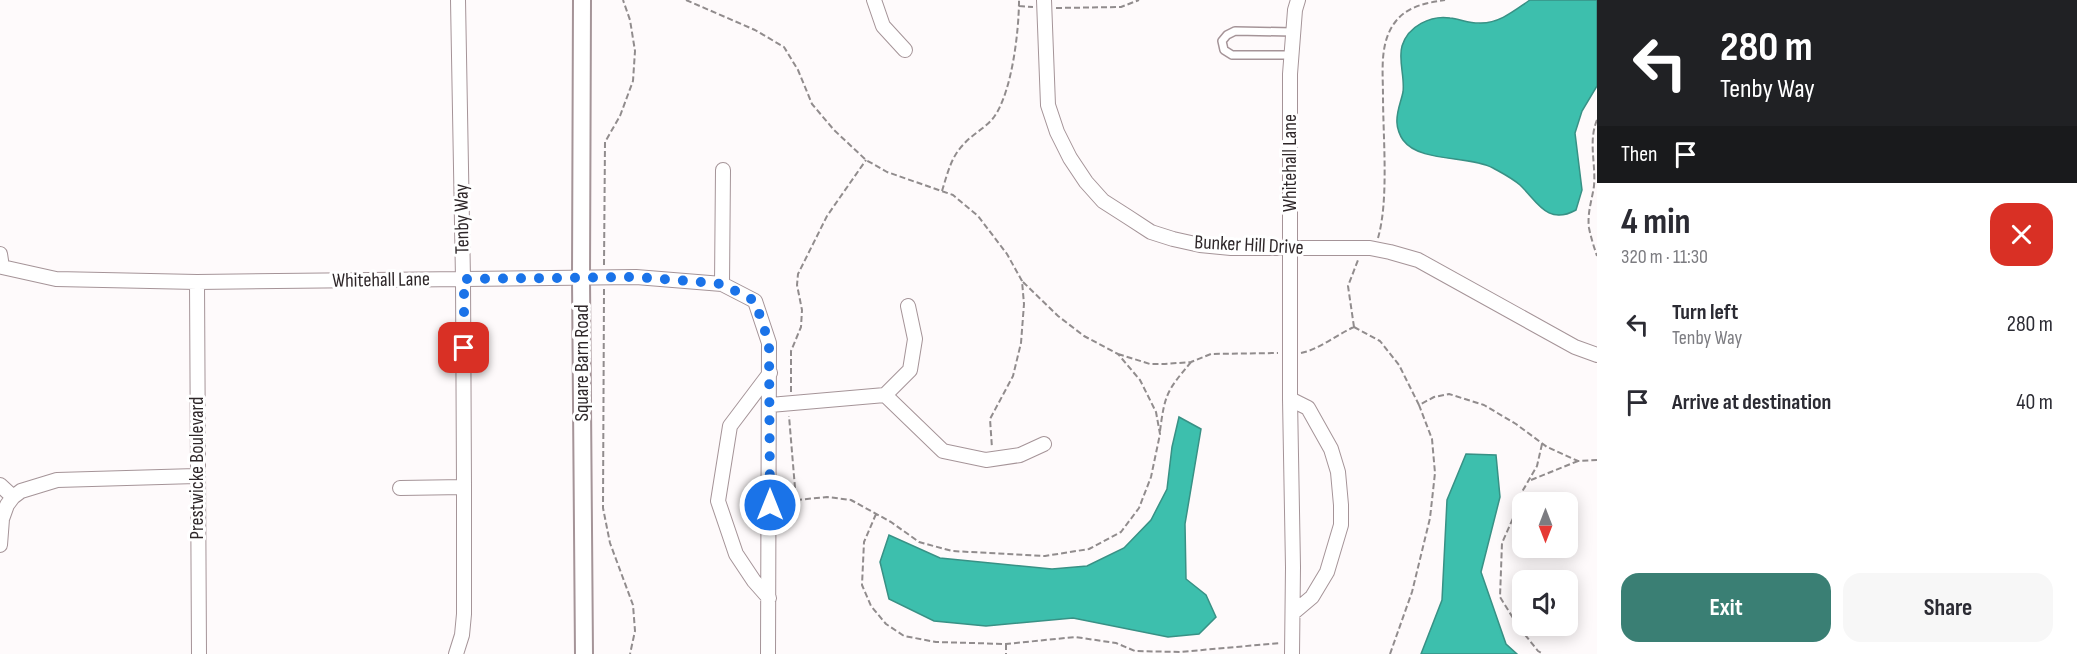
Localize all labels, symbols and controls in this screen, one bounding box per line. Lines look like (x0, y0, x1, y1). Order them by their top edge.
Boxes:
text: 280 m (1720, 22, 1813, 73)
icon: left (1621, 24, 1699, 102)
text: Tenby Way (1720, 73, 1815, 105)
street label: Whitehall Lane (1278, 114, 1302, 212)
icon: arrive (1669, 138, 1702, 171)
text: Then (1621, 141, 1657, 168)
street label: Tenby Way (449, 183, 475, 254)
text: 4 min (1621, 201, 1691, 244)
button: close (1990, 203, 2053, 266)
street label: Bunker Hill Drive (1194, 230, 1304, 260)
text: 320 m · 11:30 (1621, 245, 1708, 269)
street label: Whitehall Lane (332, 267, 430, 293)
text: Turn left (1672, 299, 1738, 326)
street label: Square Barn Road (570, 304, 594, 422)
icon: left (1621, 308, 1654, 341)
text: 280 m (2007, 311, 2053, 338)
pin (438, 322, 489, 373)
text: Tenby Way (1672, 326, 1742, 350)
icon: arrive (447, 331, 480, 364)
icon: arrive (1621, 386, 1654, 419)
text: Arrive at destination (1672, 389, 1831, 416)
text: 40 m (2016, 389, 2053, 416)
street label: Prestwicke Boulevard (185, 397, 209, 539)
position arrow (738, 473, 802, 537)
north arrow (1512, 492, 1578, 558)
map controls (1512, 492, 1578, 636)
button: sound (1512, 570, 1578, 636)
button: Exit (1621, 573, 1831, 642)
button: Share (1843, 573, 2053, 642)

